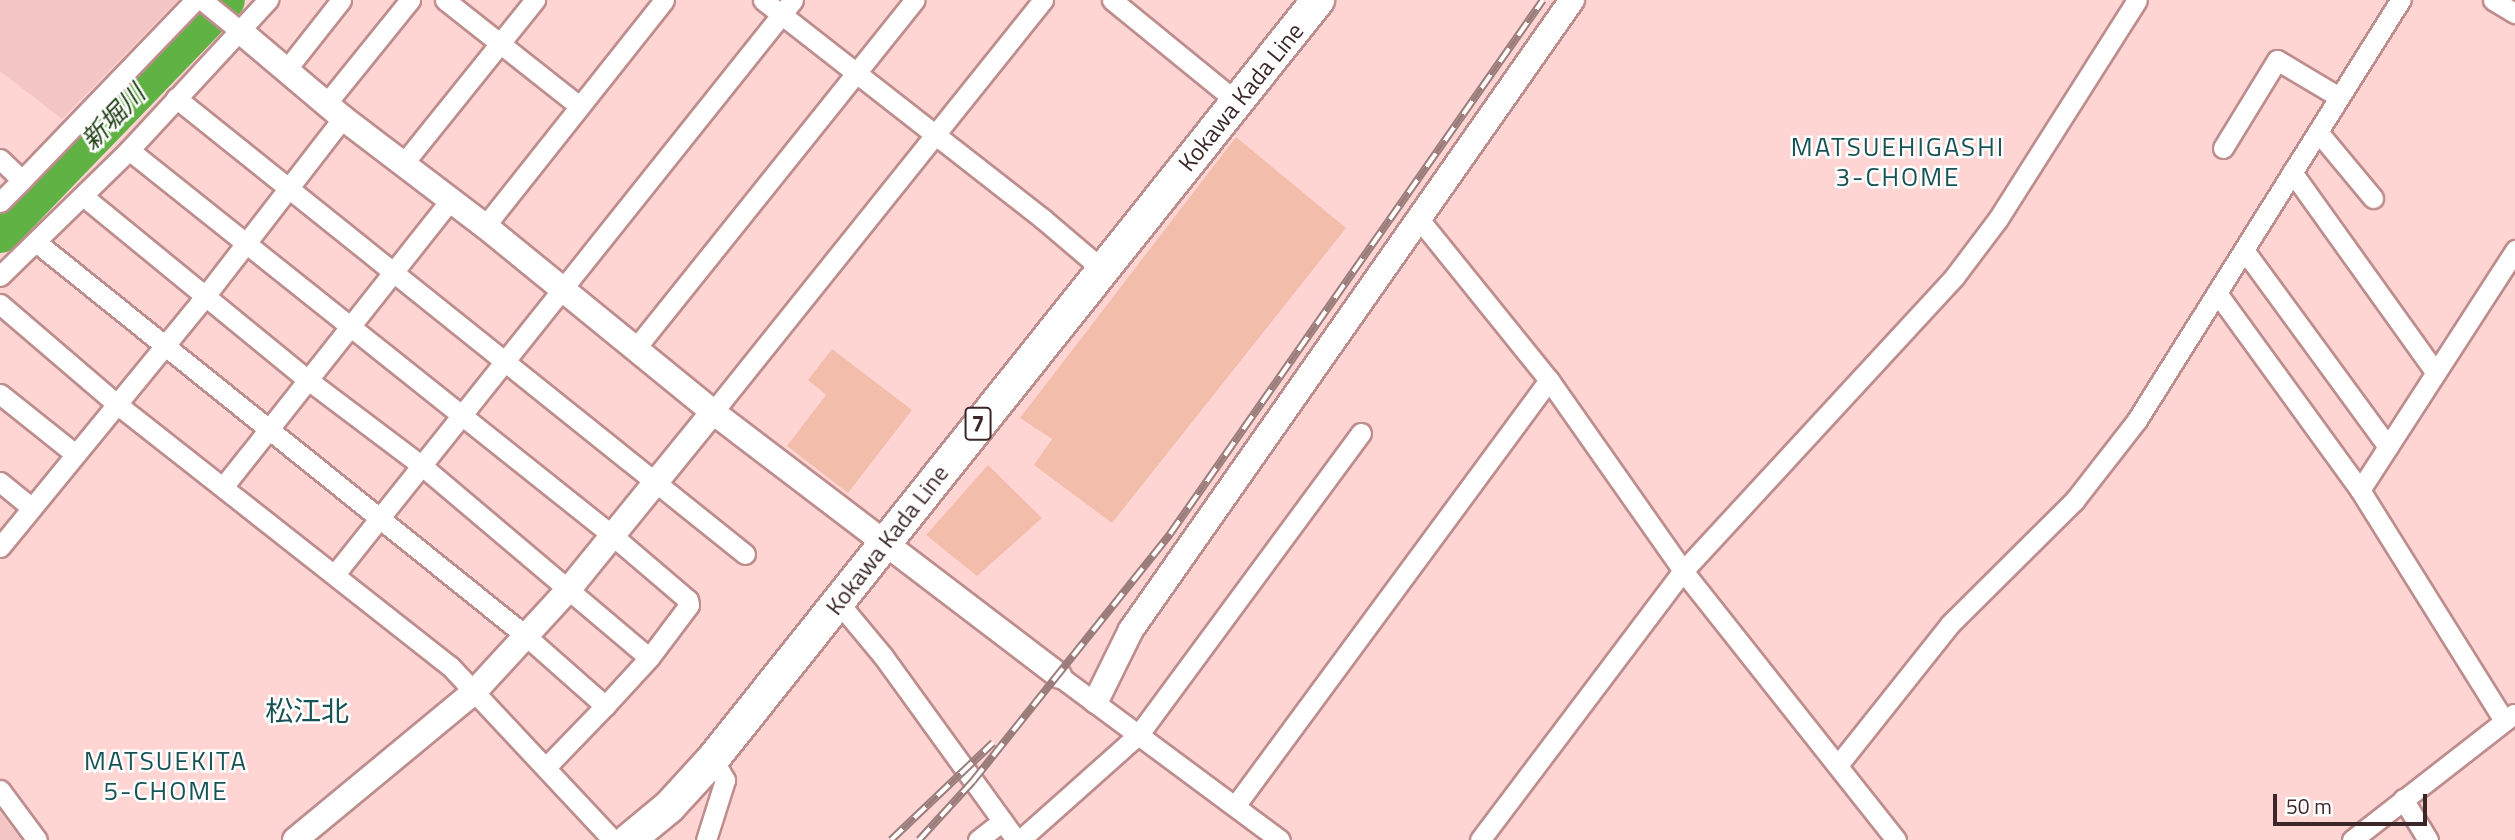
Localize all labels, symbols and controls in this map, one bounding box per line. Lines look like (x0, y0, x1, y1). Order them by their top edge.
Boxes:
street label: Kokawa Kada Line (1172, 17, 1310, 177)
water label: 新堀川 (75, 78, 151, 156)
district label: MATSUEHIGASHI 3-CHOME (1792, 131, 2004, 192)
road number: 7 (964, 404, 992, 444)
street label: Kokawa Kada Line (820, 459, 954, 621)
district label: 松江北 (265, 694, 349, 728)
district label: MATSUEKITA 5-CHOME (85, 745, 247, 806)
scale bar (2277, 780, 2431, 824)
text: 50 m (2286, 790, 2332, 822)

